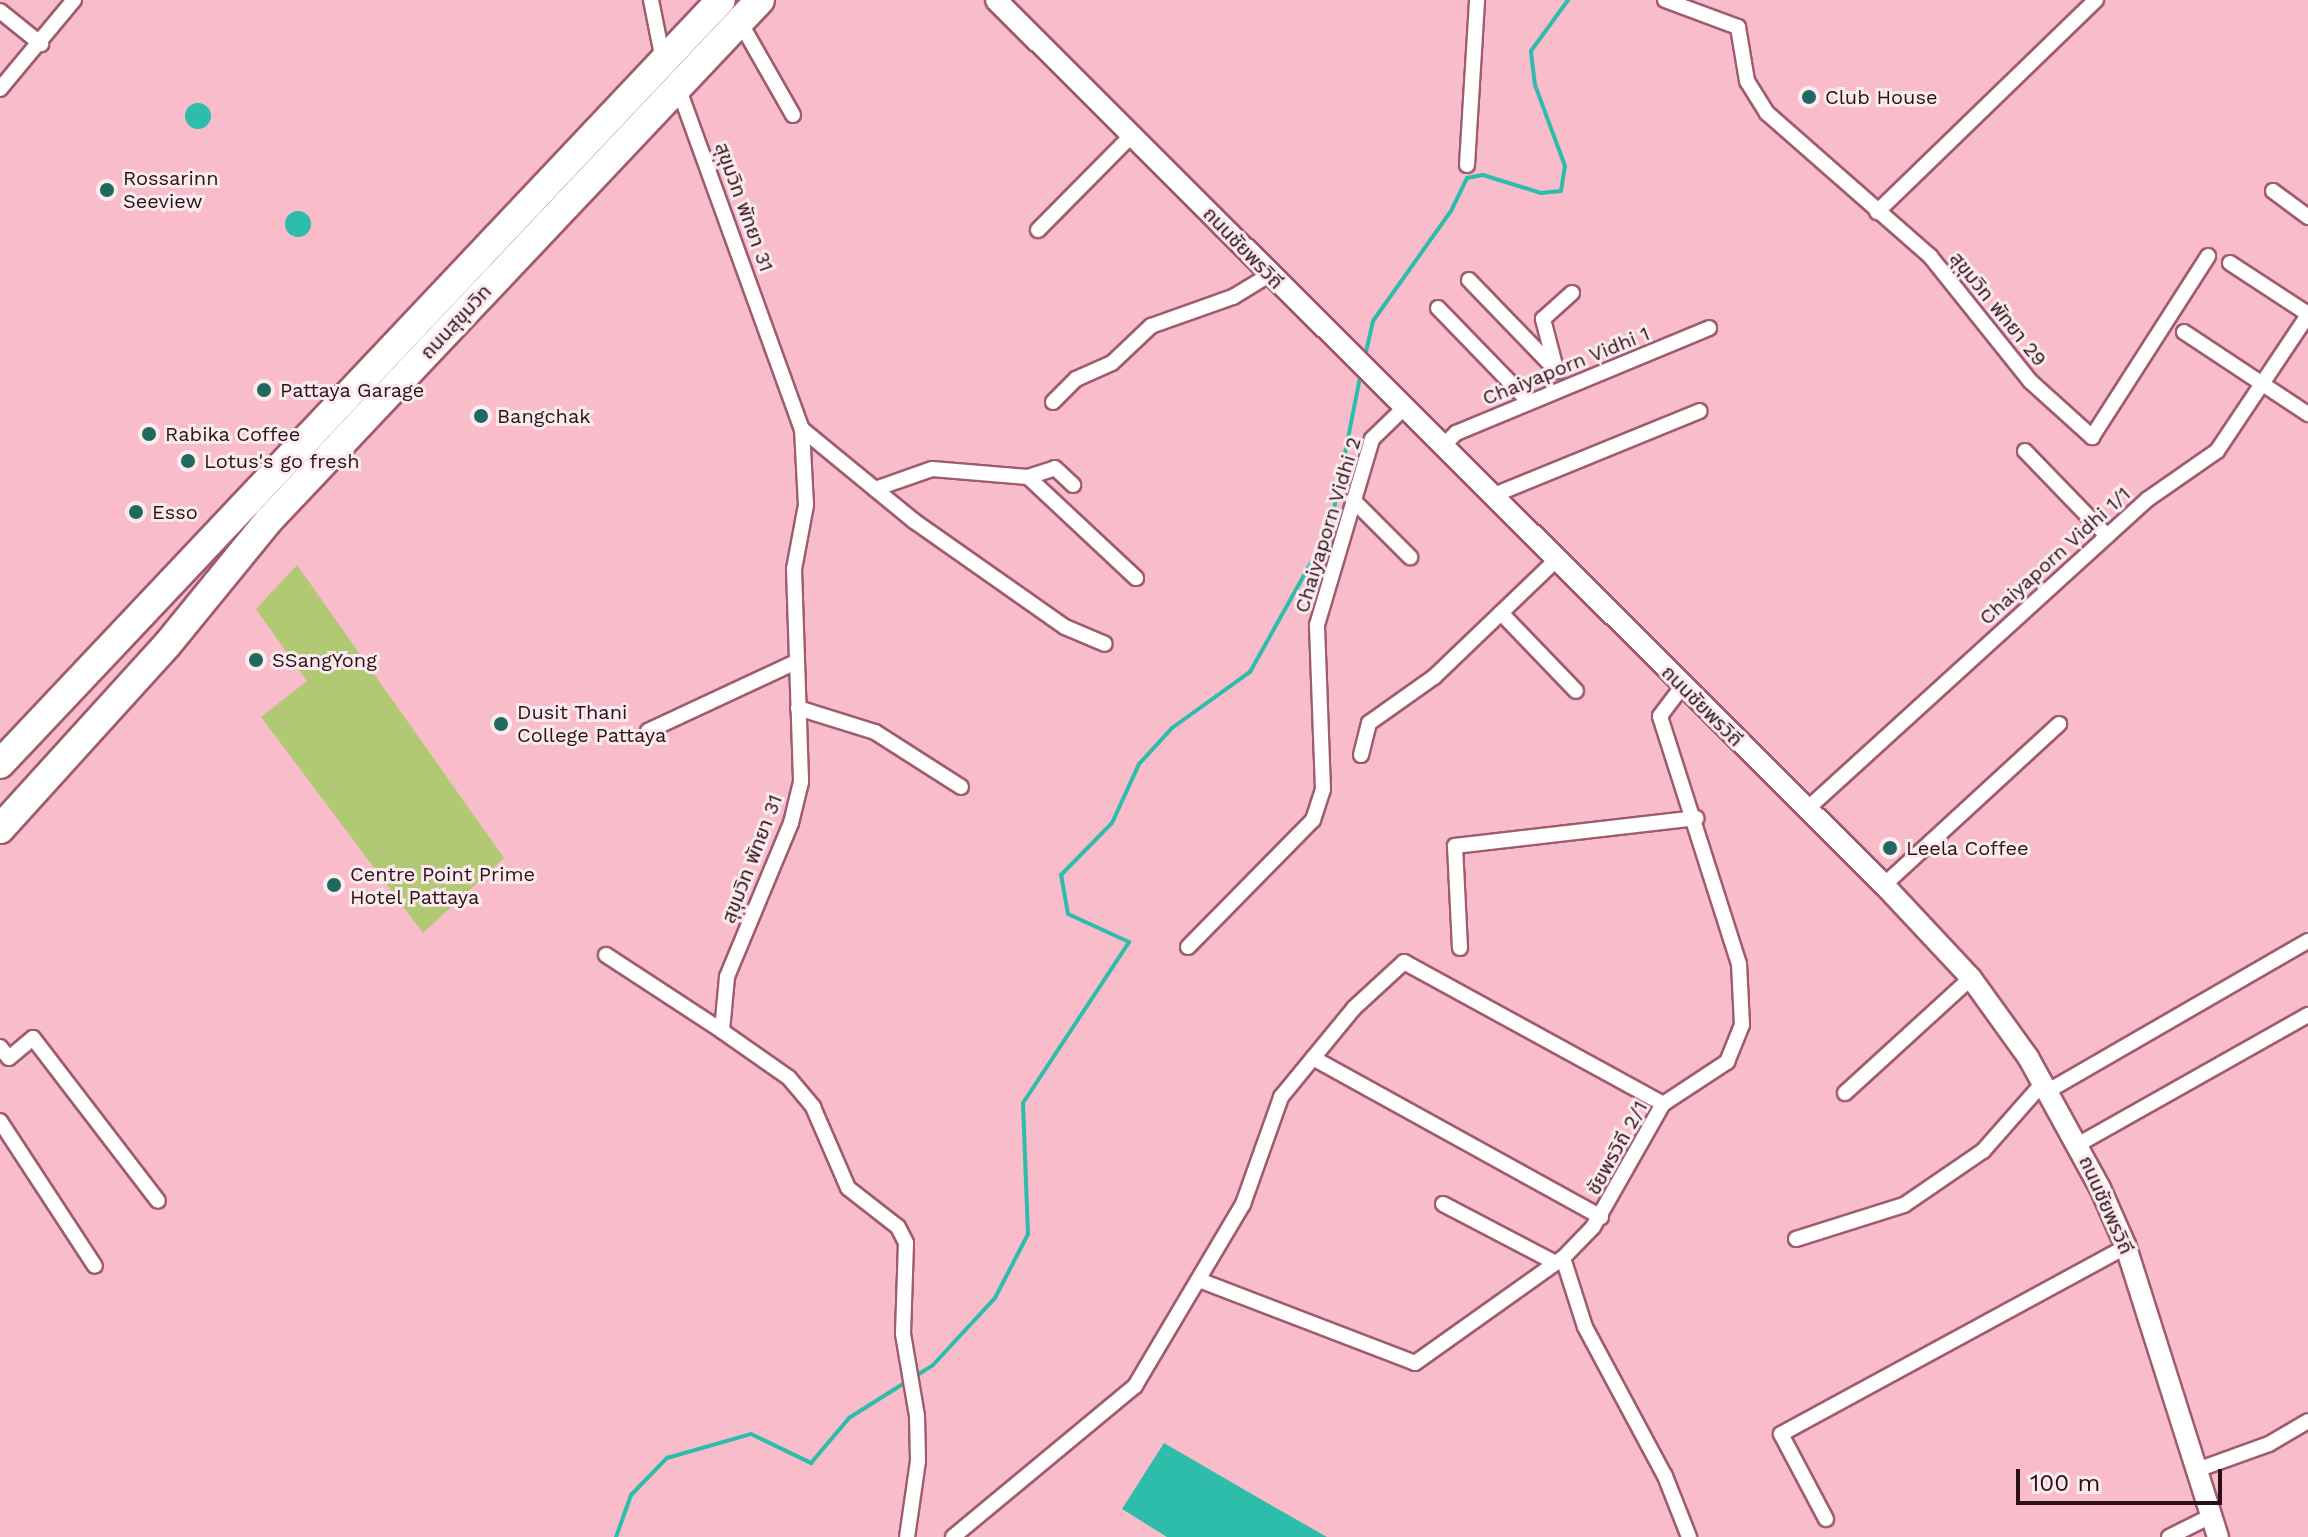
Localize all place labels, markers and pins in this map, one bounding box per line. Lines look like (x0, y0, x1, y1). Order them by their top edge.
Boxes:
place label: Club House (1825, 85, 1937, 109)
marker: Club House (1800, 88, 1818, 106)
place label: Rossarinn Seeview (123, 166, 219, 213)
marker: Rossarinn Seeview (98, 181, 116, 199)
place label: Pattaya Garage (280, 378, 425, 402)
marker: Pattaya Garage (255, 381, 273, 399)
place label: Bangchak (497, 404, 591, 428)
marker: Bangchak (472, 407, 490, 425)
place label: Rabika Coffee (165, 422, 301, 446)
marker: Rabika Coffee (140, 425, 158, 443)
place label: Lotus's go fresh (204, 449, 360, 473)
marker: Lotus's go fresh (179, 452, 197, 470)
place label: Esso (152, 500, 198, 524)
marker: Esso (127, 503, 145, 521)
place label: SSangYong (272, 648, 377, 672)
marker: SSangYong (247, 651, 265, 669)
place label: Dusit Thani College Pattaya (517, 700, 666, 747)
marker: Dusit Thani College Pattaya (492, 715, 510, 733)
place label: Leela Coffee (1906, 836, 2029, 860)
marker: Leela Coffee (1881, 839, 1899, 857)
place label: Centre Point Prime Hotel Pattaya (350, 862, 535, 909)
marker: Centre Point Prime Hotel Pattaya (325, 876, 343, 894)

